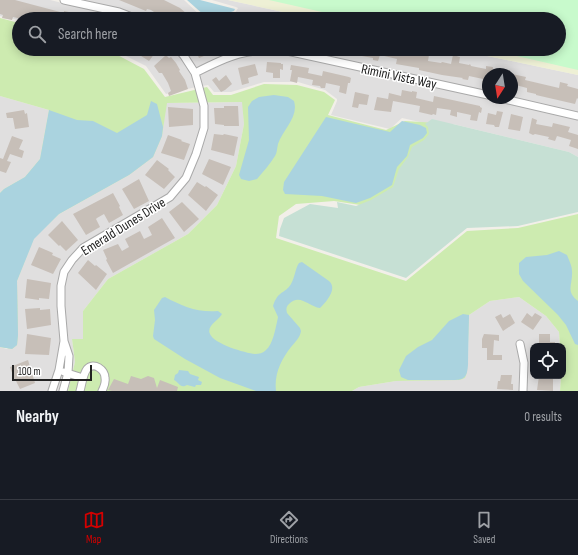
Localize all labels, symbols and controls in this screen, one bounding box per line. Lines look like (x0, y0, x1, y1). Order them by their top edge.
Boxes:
search box (12, 12, 566, 56)
icon: search (26, 23, 48, 45)
text: Search here (58, 25, 118, 44)
street label: Rimini Vista Way (360, 60, 439, 93)
north arrow (482, 68, 518, 104)
street label: Emerald Dunes Drive (78, 194, 169, 259)
map controls (530, 343, 566, 379)
button: locate (530, 343, 566, 379)
scale bar (12, 363, 92, 382)
text: 100 m (18, 365, 40, 378)
text: Nearby (16, 407, 59, 427)
text: 0 results (524, 409, 562, 425)
tab: Map (83, 509, 105, 546)
tab: Directions (270, 509, 308, 546)
tab: Saved (473, 509, 495, 546)

